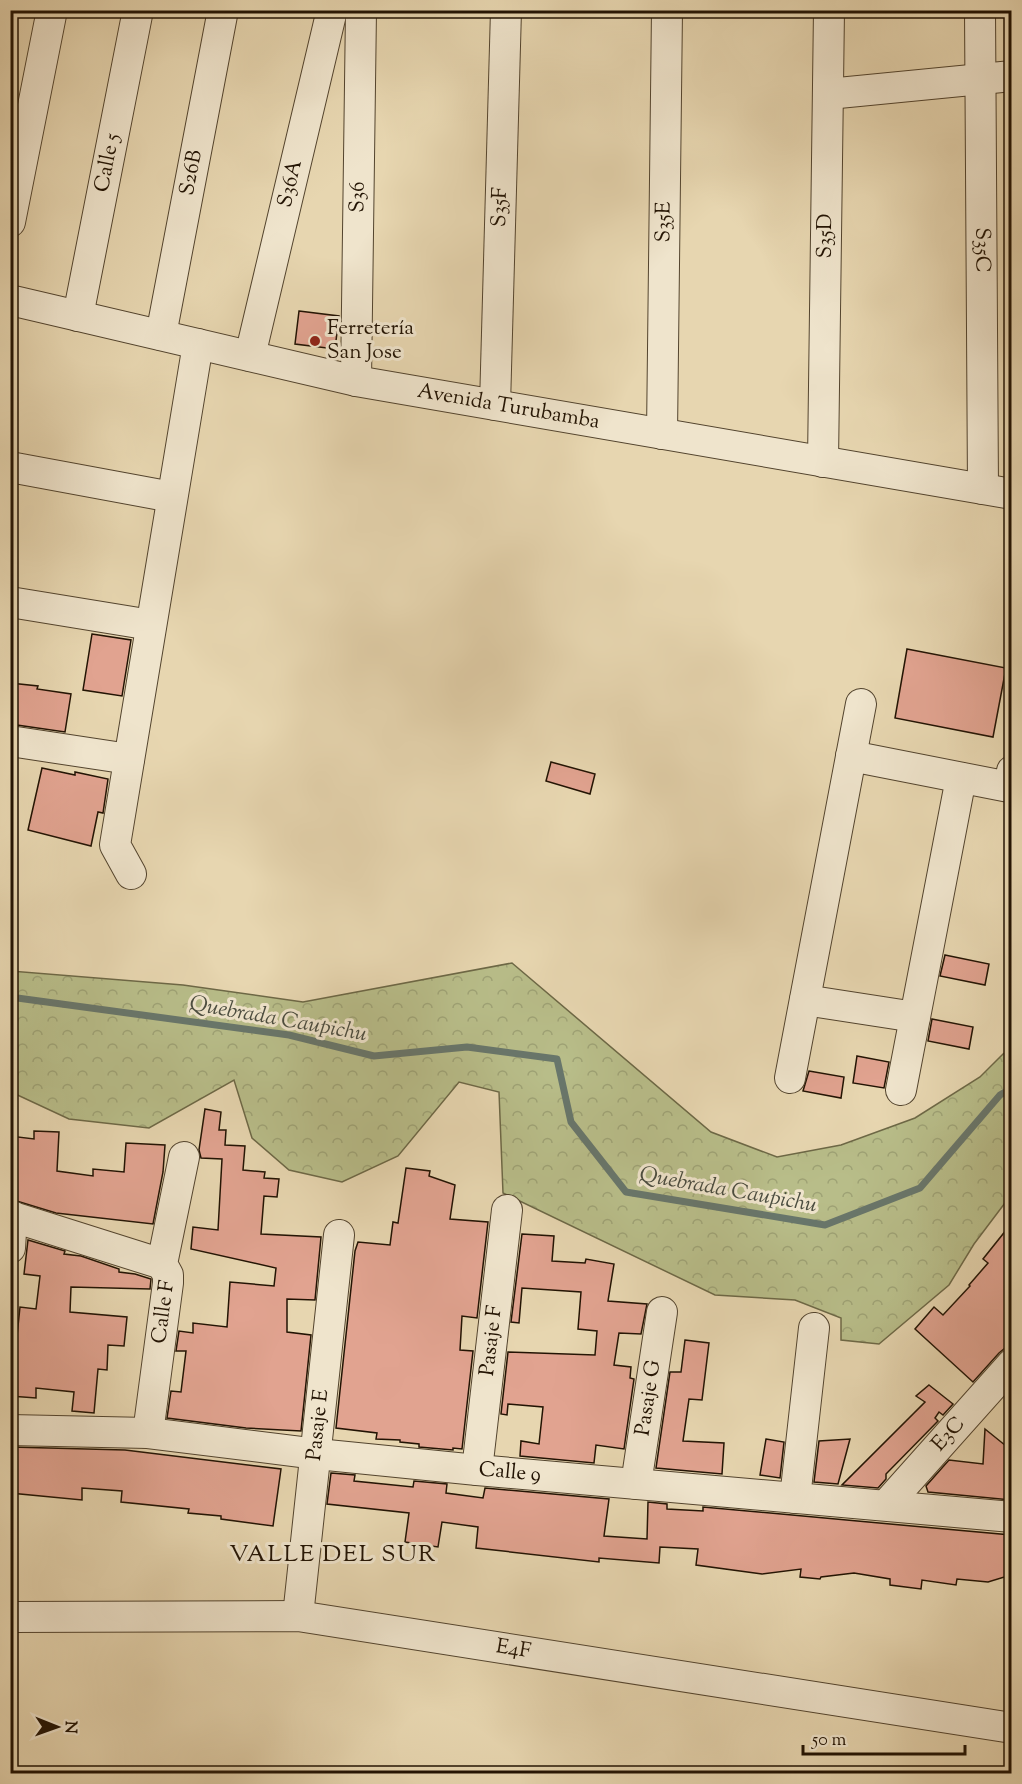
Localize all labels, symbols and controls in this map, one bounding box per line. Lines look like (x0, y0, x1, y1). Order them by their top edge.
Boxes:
street label: Calle 5 (88, 131, 128, 195)
street label: S26B (173, 148, 211, 198)
street label: S36A (271, 157, 311, 211)
street label: S36 (343, 181, 374, 213)
street label: S35F (485, 186, 516, 227)
street label: S35E (649, 201, 680, 243)
street label: S35D (811, 213, 841, 259)
street label: S35C (966, 227, 997, 273)
place label: Ferretería San Jose (327, 314, 414, 368)
marker: Ferretería San Jose (308, 334, 322, 348)
street label: Avenida Turubamba (415, 377, 602, 438)
water label: Quebrada Caupichu (187, 989, 370, 1051)
water label: Quebrada Caupichu (637, 1160, 820, 1222)
street label: Calle F (145, 1278, 183, 1346)
street label: Pasaje F (473, 1304, 511, 1378)
street label: Pasaje G (628, 1358, 670, 1438)
street label: Pasaje E (300, 1388, 337, 1462)
street label: E3C (925, 1410, 973, 1459)
street label: Calle 9 (477, 1455, 542, 1491)
district label: VALLE DEL SUR (229, 1538, 437, 1572)
street label: E4F (494, 1632, 533, 1667)
north arrow (27, 1697, 87, 1757)
scale bar (803, 1718, 965, 1756)
text: N (58, 1721, 81, 1734)
text: 50 m (811, 1728, 847, 1754)

